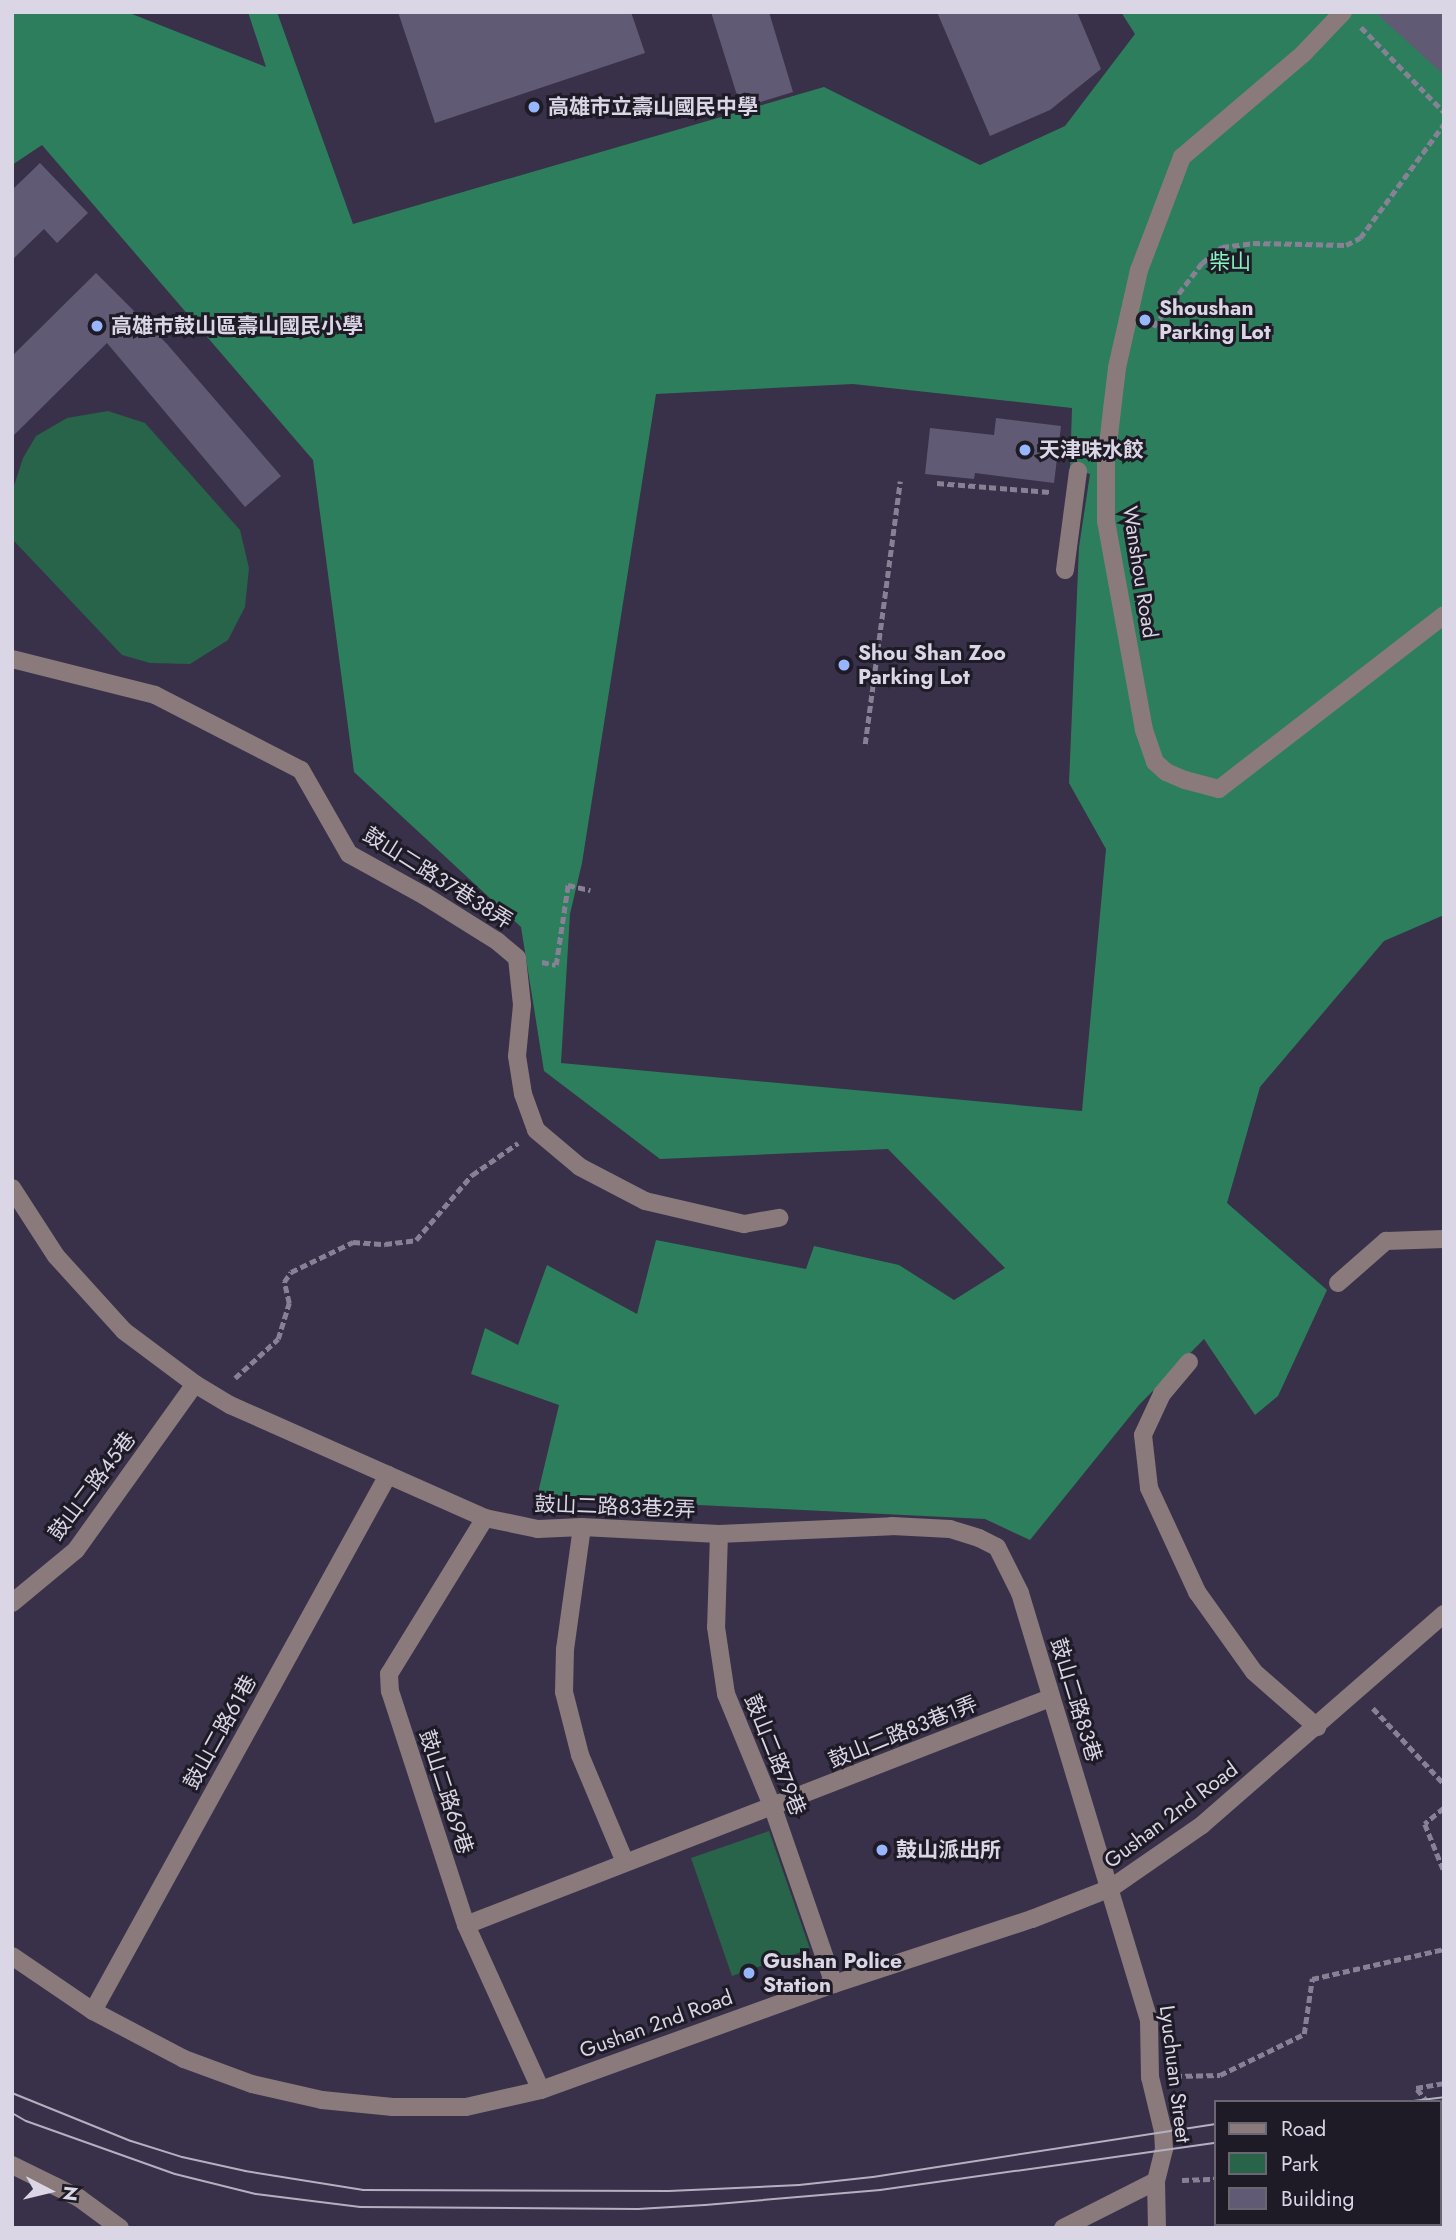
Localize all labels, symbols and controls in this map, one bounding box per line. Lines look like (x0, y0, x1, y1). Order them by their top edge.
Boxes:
place label: 高雄市立壽山國民中學 (548, 94, 758, 120)
marker: 高雄市立壽山國民中學 (526, 99, 542, 115)
park label: 柴山 (1209, 249, 1251, 275)
place label: Shoushan Parking Lot (1159, 295, 1271, 345)
marker: Shoushan Parking Lot (1137, 312, 1153, 328)
place label: 高雄市鼓山區壽山國民小學 (111, 313, 363, 339)
marker: 高雄市鼓山區壽山國民小學 (89, 318, 105, 334)
place label: 天津味水餃 (1039, 437, 1144, 463)
marker: 天津味水餃 (1017, 442, 1033, 458)
street label: Wanshou Road (1117, 504, 1163, 640)
place label: Shou Shan Zoo Parking Lot (858, 640, 1006, 690)
marker: Shou Shan Zoo Parking Lot (836, 657, 852, 673)
street label: 鼓山二路37巷38弄 (359, 822, 517, 934)
street label: 鼓山二路45巷 (43, 1427, 141, 1545)
street label: 鼓山二路83巷2弄 (534, 1492, 696, 1522)
street label: 鼓山二路83巷 (1045, 1635, 1107, 1765)
street label: 鼓山二路61巷 (178, 1671, 262, 1793)
street label: 鼓山二路79巷 (739, 1691, 811, 1819)
street label: 鼓山二路83巷1弄 (825, 1691, 981, 1773)
street label: 鼓山二路69巷 (414, 1727, 478, 1857)
street label: Gushan 2nd Road (1099, 1757, 1243, 1873)
place label: 鼓山派出所 (896, 1837, 1001, 1863)
marker: 鼓山派出所 (874, 1842, 890, 1858)
place label: Gushan Police Station (763, 1948, 902, 1998)
marker: Gushan Police Station (741, 1965, 757, 1981)
street label: Gushan 2nd Road (576, 1985, 736, 2063)
street label: Lyuchuan Street (1154, 2004, 1196, 2144)
legend (1214, 2100, 1442, 2226)
text: Road (1281, 2114, 1326, 2144)
text: Park (1281, 2149, 1318, 2179)
north arrow (14, 2156, 84, 2226)
text: N (56, 2184, 85, 2203)
text: Building (1281, 2184, 1354, 2214)

